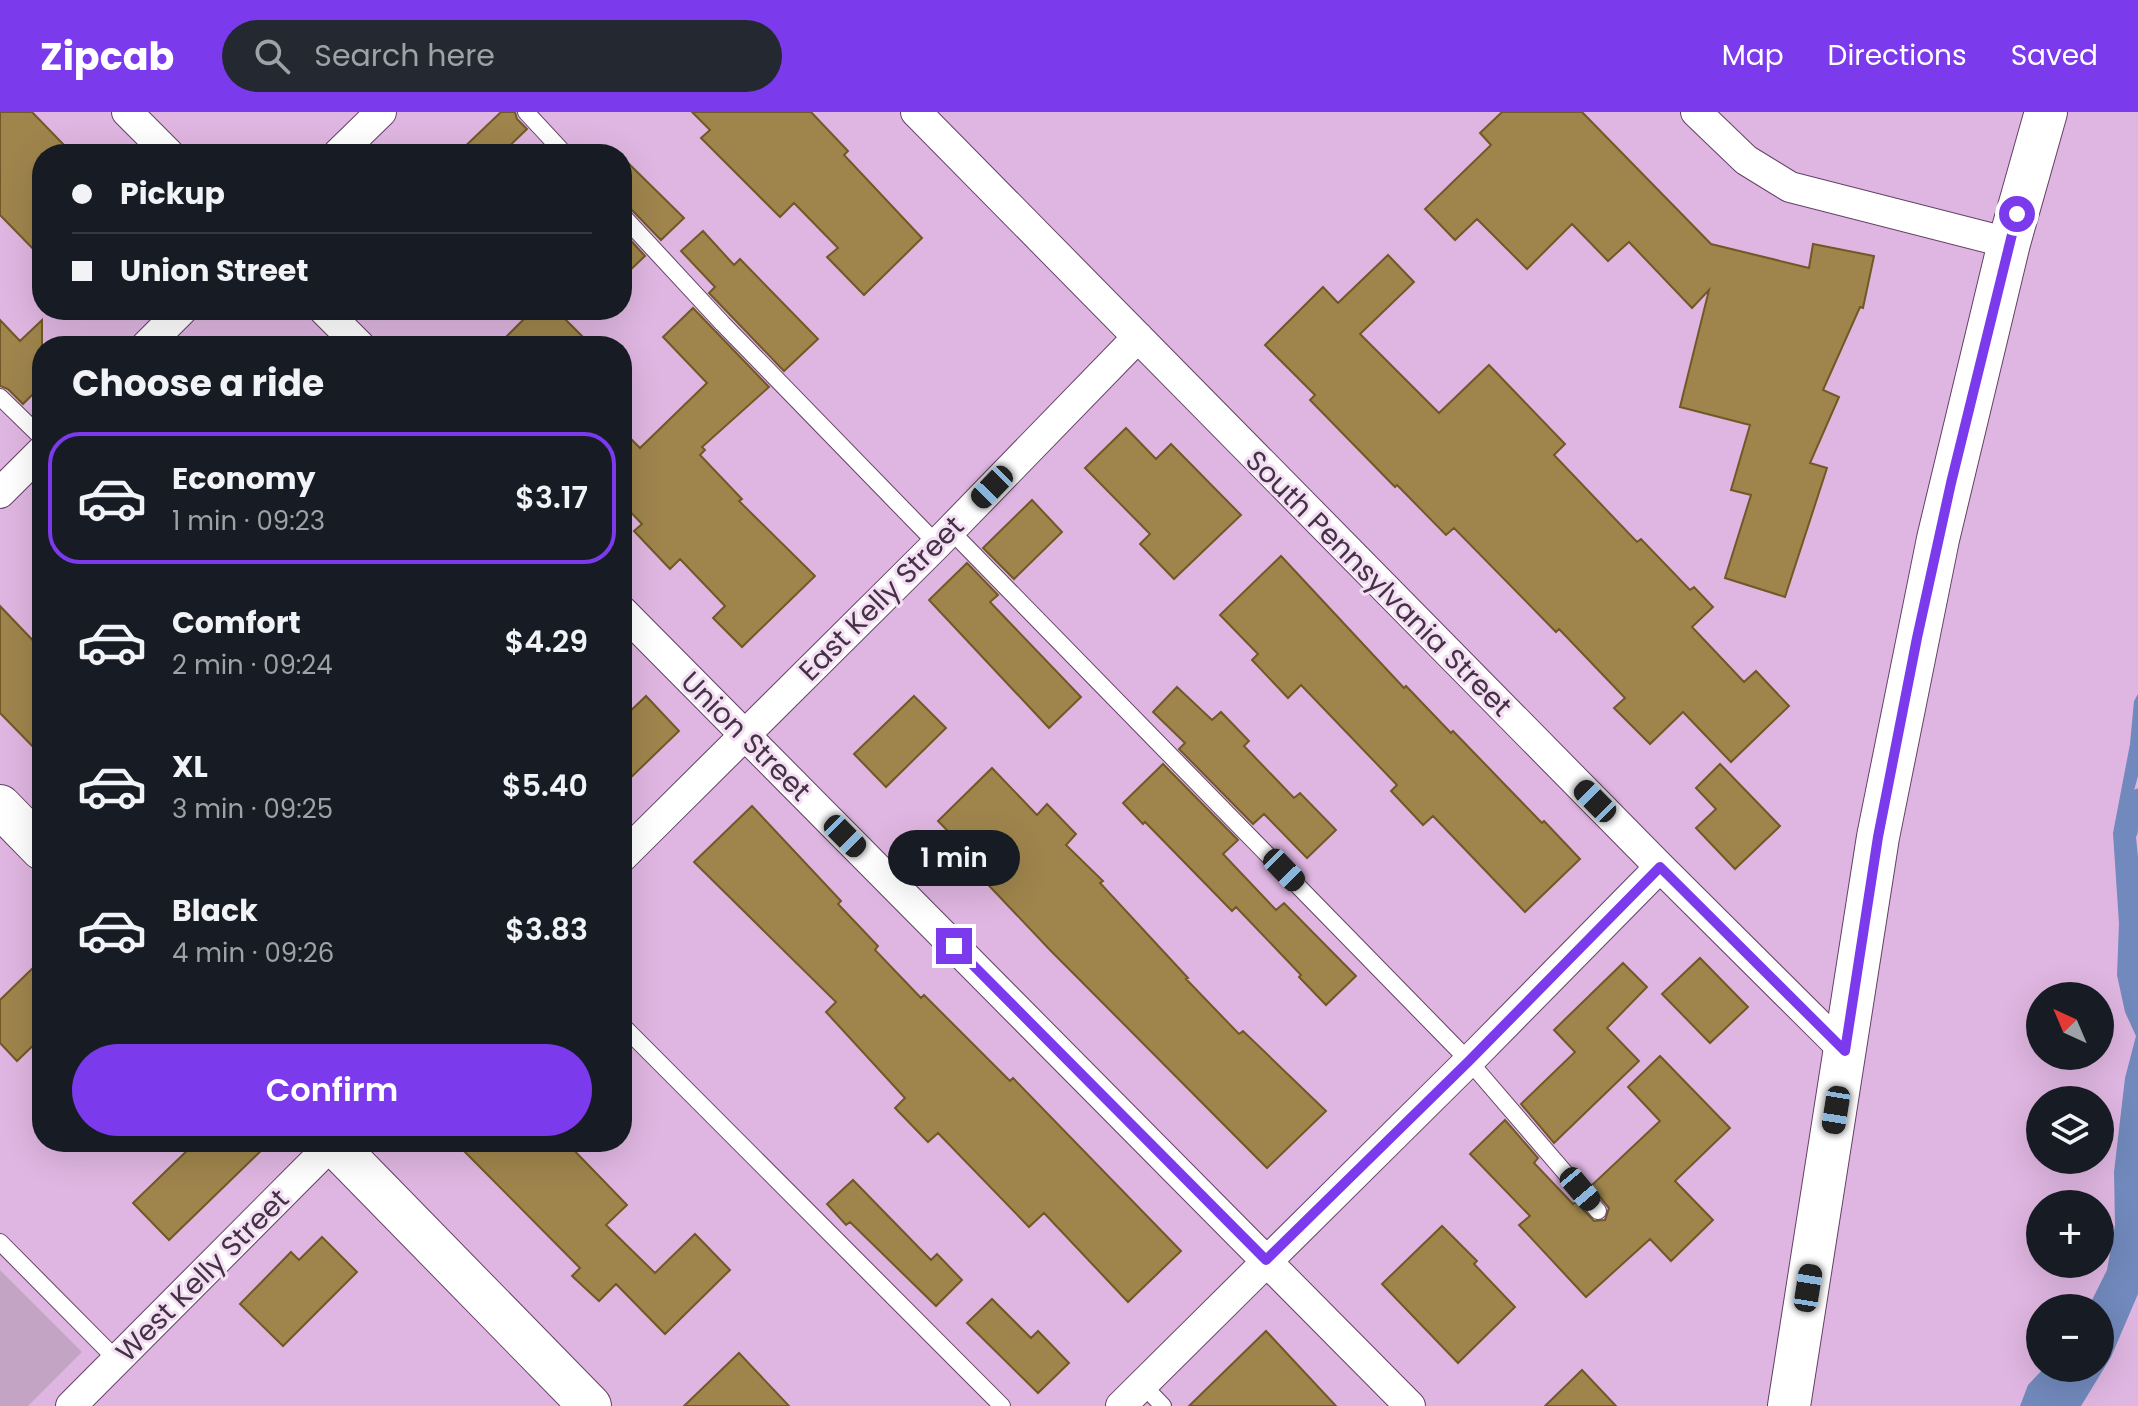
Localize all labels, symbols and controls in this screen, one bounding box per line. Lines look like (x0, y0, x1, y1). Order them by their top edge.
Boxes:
search box (222, 20, 782, 92)
text: Zipcab (40, 30, 174, 83)
icon: search (250, 34, 294, 78)
text: Search here (314, 34, 495, 77)
text: Map (1722, 36, 1784, 75)
text: Directions (1828, 36, 1967, 75)
text: Saved (2011, 36, 2098, 75)
text: Pickup (120, 172, 225, 215)
route start (1999, 196, 2035, 232)
text: Union Street (120, 249, 309, 292)
text: Choose a ride (72, 358, 324, 409)
street label: South Pennsylvania Street (1237, 441, 1521, 725)
text: Economy (172, 457, 316, 500)
car (967, 461, 1017, 513)
icon: car (76, 462, 148, 534)
text: $3.17 (515, 476, 588, 519)
text: 1 min · 09:23 (172, 503, 325, 539)
street label: East Kelly Street (790, 507, 972, 689)
text: Comfort (172, 601, 301, 644)
icon: car (76, 606, 148, 678)
text: $4.29 (505, 620, 588, 663)
text: 2 min · 09:24 (172, 647, 333, 683)
street label: Union Street (672, 663, 819, 810)
text: XL (172, 745, 208, 788)
icon: car (76, 750, 148, 822)
text: $5.40 (502, 764, 588, 807)
car (1570, 776, 1620, 826)
text: 3 min · 09:25 (172, 791, 333, 827)
car (820, 811, 870, 861)
callout: 1 min (888, 830, 1020, 886)
text: 1 min (920, 840, 988, 876)
car (1259, 844, 1309, 896)
text: Black (172, 889, 258, 932)
icon: car (76, 894, 148, 966)
text: $3.83 (505, 908, 588, 951)
route end (936, 928, 972, 964)
text: 4 min · 09:26 (172, 935, 334, 971)
north arrow (2026, 982, 2114, 1070)
map controls (2026, 982, 2114, 1382)
button: Confirm (72, 1044, 592, 1136)
car (1820, 1084, 1852, 1136)
button: layers (2026, 1086, 2114, 1174)
car (1555, 1163, 1605, 1215)
street label: West Kelly Street (107, 1180, 297, 1370)
button: + (2026, 1190, 2114, 1278)
car (1792, 1262, 1824, 1314)
button: − (2026, 1294, 2114, 1382)

